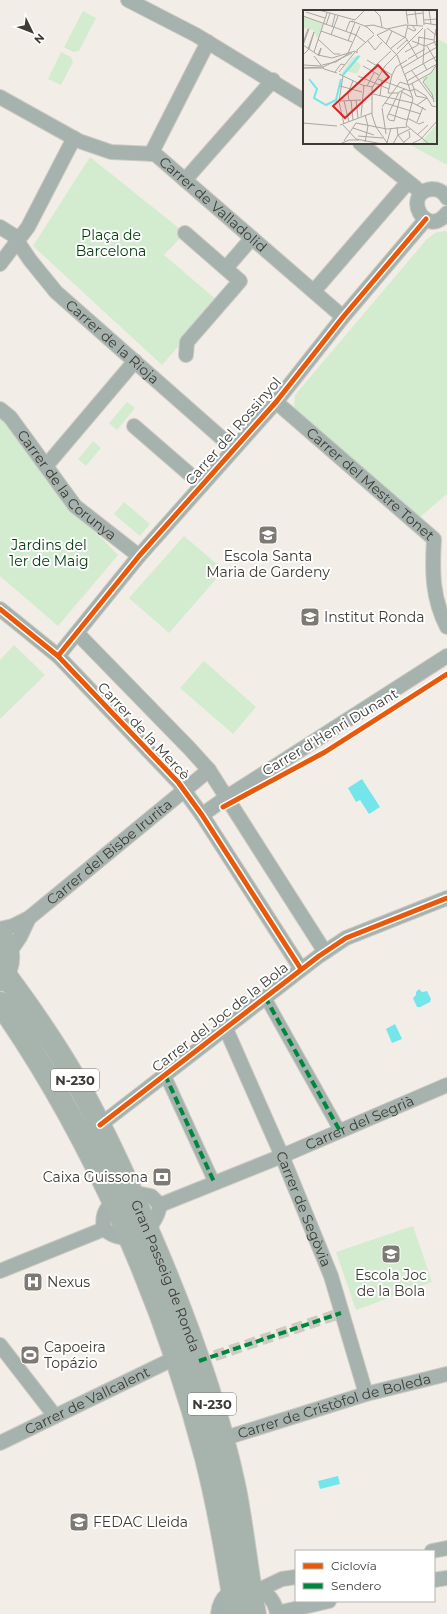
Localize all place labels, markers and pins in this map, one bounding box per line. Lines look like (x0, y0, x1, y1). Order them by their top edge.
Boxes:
school or university icon: Escola Santa Maria de Gardeny (257, 524, 279, 546)
place label: Escola Santa Maria de Gardeny (206, 547, 330, 581)
school or university icon: Institut Ronda (299, 606, 321, 628)
place label: Institut Ronda (324, 608, 424, 626)
bank icon: Caixa Guissona (151, 1166, 173, 1188)
place label: Caixa Guissona (43, 1168, 148, 1186)
school or university icon: Escola Joc de la Bola (380, 1243, 402, 1265)
place label: Escola Joc de la Bola (355, 1266, 427, 1300)
hospital icon: Nexus (22, 1271, 44, 1293)
place label: Nexus (47, 1273, 90, 1291)
place label: Capoeira Topázio (44, 1338, 106, 1372)
sports icon: Capoeira Topázio (19, 1344, 41, 1366)
school or university icon: FEDAC Lleida (68, 1511, 90, 1533)
place label: FEDAC Lleida (93, 1513, 188, 1531)

